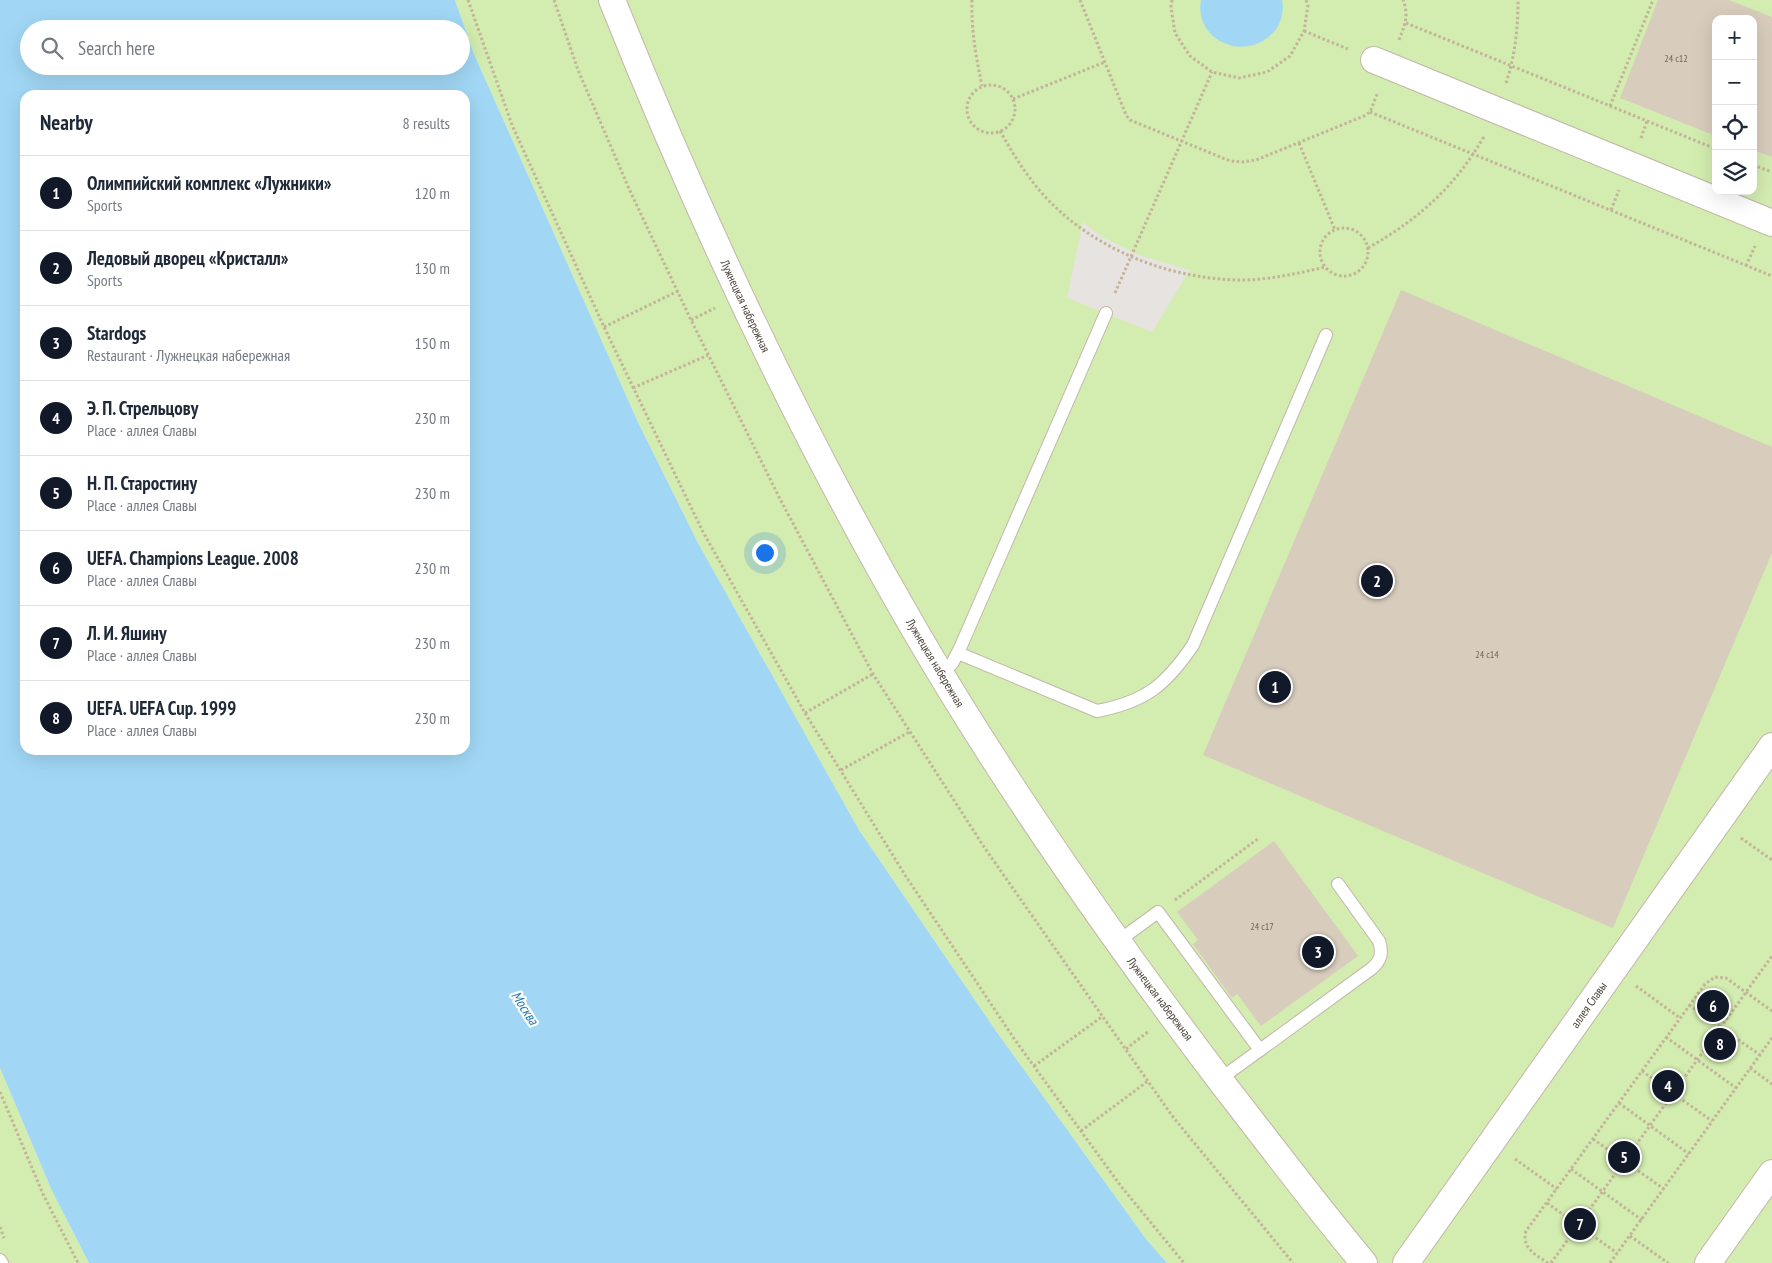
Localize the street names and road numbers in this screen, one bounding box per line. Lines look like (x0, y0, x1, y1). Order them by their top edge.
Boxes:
street label: Лужнецкая набережная (717, 256, 774, 355)
street label: Лужнецкая набережная (903, 615, 968, 710)
street label: Лужнецкая набережная (1124, 953, 1197, 1044)
street label: аллея Славы (1567, 979, 1610, 1031)

